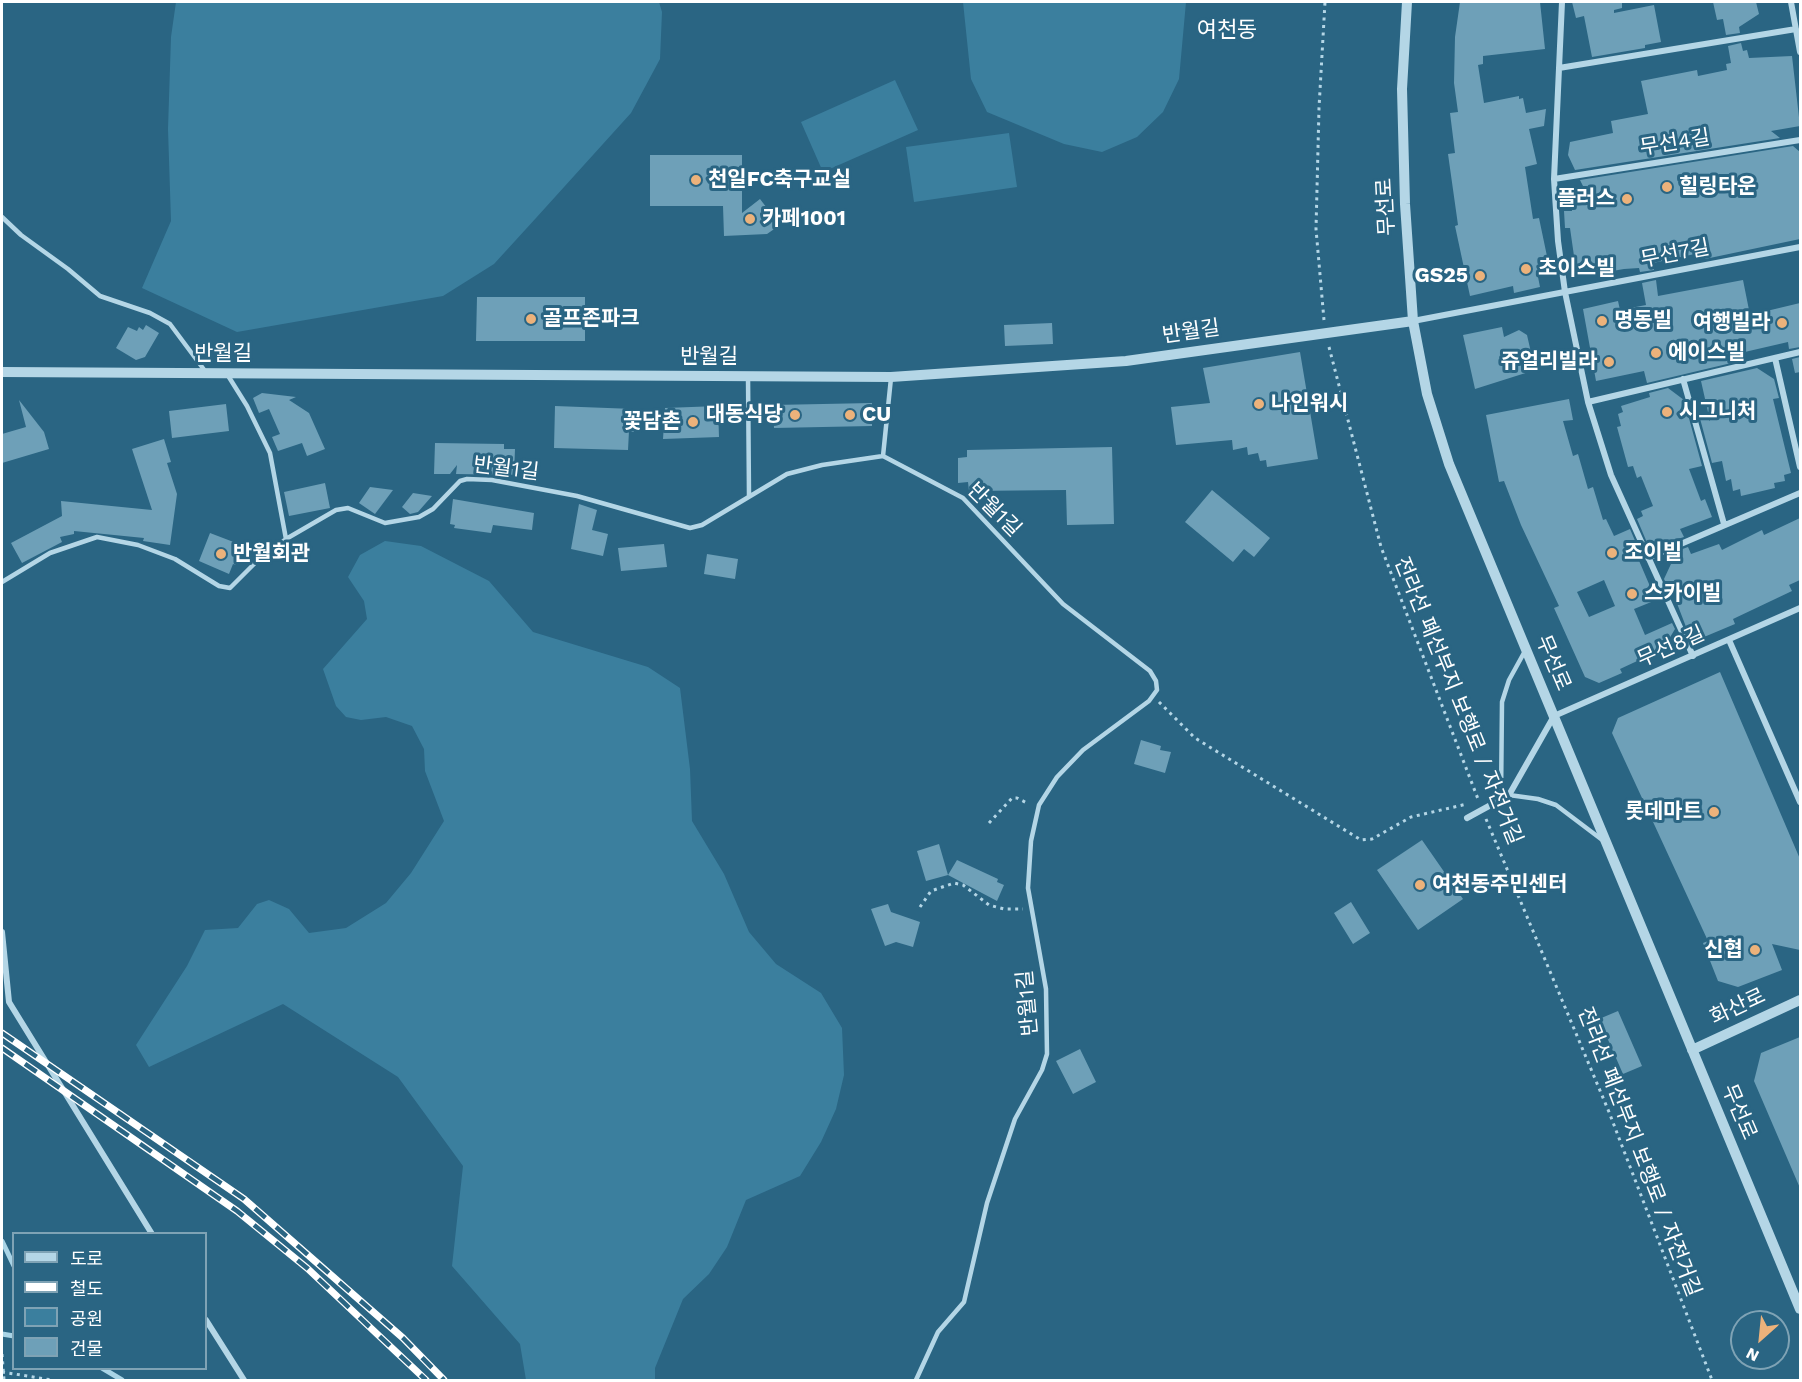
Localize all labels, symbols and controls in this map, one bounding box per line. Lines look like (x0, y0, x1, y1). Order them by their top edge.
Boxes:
district label: 여천동 (1197, 18, 1257, 44)
street label: 무선4길 (1638, 125, 1712, 161)
place label: 천일FC축구교실 (708, 167, 851, 193)
marker: 천일FC축구교실 (689, 173, 703, 187)
place label: 힐링타운 (1679, 174, 1756, 200)
street label: 무선로 (1372, 177, 1400, 237)
marker: 힐링타운 (1660, 180, 1674, 194)
place label: 플러스 (1557, 186, 1615, 212)
marker: 플러스 (1620, 192, 1634, 206)
place label: 카페1001 (762, 206, 846, 232)
marker: 카페1001 (743, 212, 757, 226)
street label: 무선7길 (1638, 235, 1712, 273)
place label: 초이스빌 (1538, 256, 1615, 282)
marker: 초이스빌 (1519, 262, 1533, 276)
place label: GS25 (1415, 263, 1468, 289)
marker: GS25 (1473, 269, 1487, 283)
place label: 골프존파크 (543, 306, 640, 332)
place label: 명동빌 (1614, 308, 1672, 334)
place label: 여행빌라 (1693, 310, 1770, 336)
marker: 골프존파크 (524, 312, 538, 326)
marker: 명동빌 (1595, 314, 1609, 328)
street label: 반월길 (1161, 315, 1221, 349)
marker: 여행빌라 (1775, 316, 1789, 330)
place label: 에이스빌 (1668, 340, 1745, 366)
street label: 반월길 (194, 341, 252, 367)
street label: 반월길 (680, 344, 738, 370)
marker: 에이스빌 (1649, 346, 1663, 360)
place label: 쥬얼리빌라 (1500, 349, 1597, 375)
marker: 쥬얼리빌라 (1602, 355, 1616, 369)
place label: 나인워시 (1271, 391, 1348, 417)
marker: 나인워시 (1252, 397, 1266, 411)
place label: 시그니처 (1679, 399, 1756, 425)
place label: 대동식당 (706, 402, 783, 428)
place label: CU (862, 402, 891, 428)
marker: 시그니처 (1660, 405, 1674, 419)
marker: 대동식당 (788, 408, 802, 422)
marker: CU (843, 408, 857, 422)
place label: 꽃담촌 (623, 409, 681, 435)
marker: 꽃담촌 (686, 415, 700, 429)
street label: 반월1길 (472, 452, 540, 486)
street label: 반월1길 (962, 478, 1026, 542)
place label: 조이빌 (1624, 540, 1682, 566)
place label: 반월회관 (233, 541, 310, 567)
marker: 조이빌 (1605, 546, 1619, 560)
marker: 반월회관 (214, 547, 228, 561)
street label: 전라선 폐선부지 보행로 / 자전거길 (1389, 553, 1527, 849)
place label: 스카이빌 (1644, 581, 1721, 607)
marker: 스카이빌 (1625, 587, 1639, 601)
street label: 무선8길 (1633, 621, 1709, 673)
street label: 무선로 (1530, 631, 1576, 695)
place label: 롯데마트 (1625, 799, 1702, 825)
marker: 롯데마트 (1707, 805, 1721, 819)
place label: 여천동주민센터 (1432, 872, 1567, 898)
marker: 여천동주민센터 (1413, 878, 1427, 892)
place label: 신협 (1704, 937, 1743, 963)
marker: 신협 (1748, 943, 1762, 957)
street label: 반월1길 (1013, 969, 1043, 1037)
street label: 화산로 (1706, 983, 1770, 1031)
street label: 전라선 폐선부지 보행로 / 자전거길 (1572, 1004, 1706, 1300)
street label: 무선로 (1716, 1080, 1762, 1144)
legend (12, 1232, 207, 1370)
text: 도로 (70, 1248, 103, 1269)
text: 철도 (70, 1278, 103, 1299)
text: 공원 (70, 1308, 103, 1329)
north arrow (1730, 1310, 1790, 1370)
text: 건물 (70, 1338, 103, 1359)
text: N (1743, 1344, 1762, 1366)

